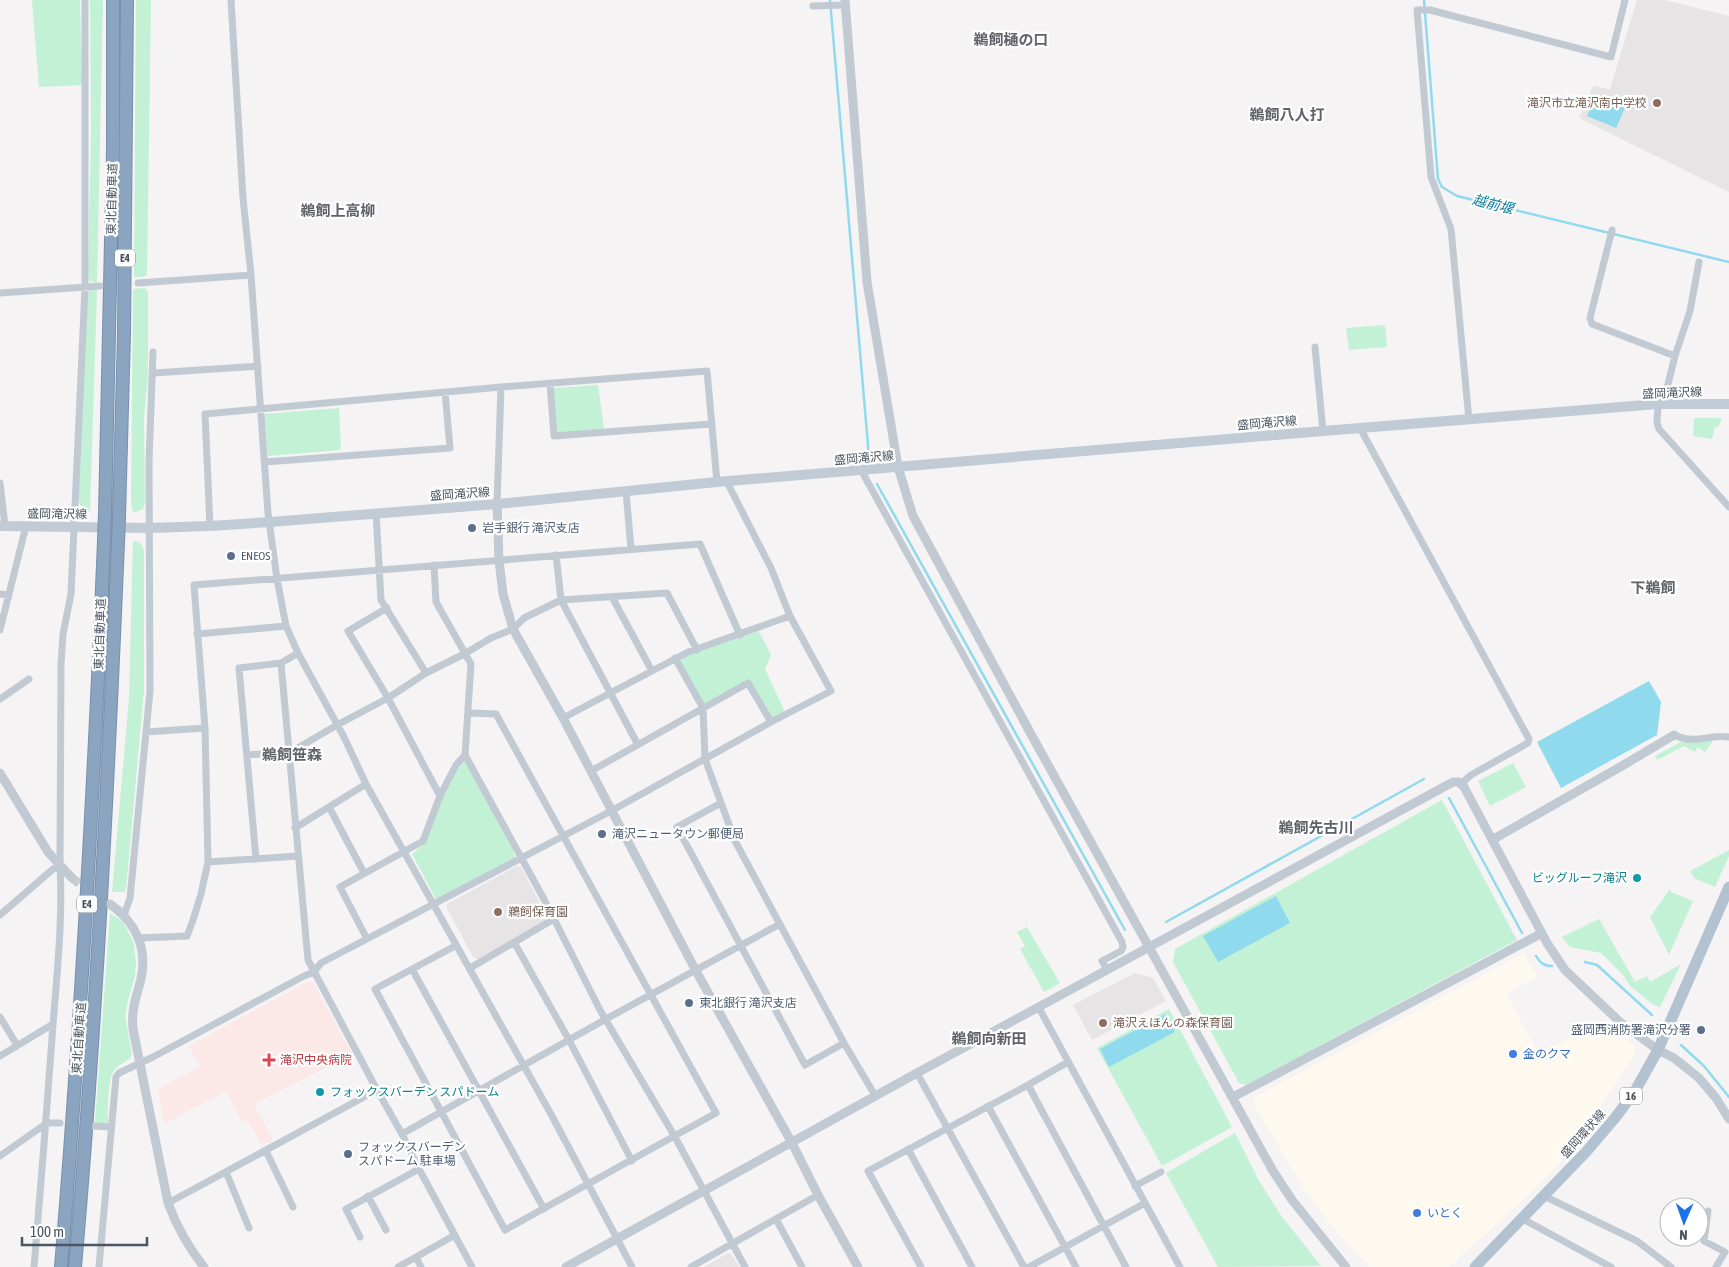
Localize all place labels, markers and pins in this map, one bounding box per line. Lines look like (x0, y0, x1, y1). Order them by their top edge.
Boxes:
place label: 滝沢市立滝沢南中学校 (1527, 96, 1647, 110)
marker: 滝沢市立滝沢南中学校 (1651, 97, 1663, 109)
place label: 岩手銀行 滝沢支店 (482, 521, 580, 535)
marker: 岩手銀行 滝沢支店 (466, 522, 478, 534)
place label: ENEOS (241, 549, 270, 563)
marker: ENEOS (225, 550, 237, 562)
place label: 滝沢ニュータウン郵便局 (612, 827, 744, 841)
marker: 滝沢ニュータウン郵便局 (596, 828, 608, 840)
place label: ビッグルーフ滝沢 (1532, 871, 1627, 885)
marker: ビッグルーフ滝沢 (1631, 872, 1643, 884)
place label: 鵜飼保育園 (508, 905, 568, 919)
marker: 鵜飼保育園 (492, 906, 504, 918)
place label: 東北銀行 滝沢支店 (699, 996, 797, 1010)
marker: 東北銀行 滝沢支店 (683, 997, 695, 1009)
place label: 滝沢えほんの森保育園 (1113, 1016, 1233, 1030)
marker: 滝沢えほんの森保育園 (1097, 1017, 1109, 1029)
place label: 盛岡西消防署滝沢分署 (1571, 1023, 1691, 1037)
marker: 盛岡西消防署滝沢分署 (1695, 1024, 1707, 1036)
place label: 金のクマ (1523, 1047, 1571, 1061)
marker: 金のクマ (1507, 1048, 1519, 1060)
marker: 滝沢中央病院 (262, 1053, 276, 1067)
place label: 滝沢中央病院 (280, 1053, 352, 1067)
place label: フォックスバーデン スパドーム (330, 1085, 499, 1099)
marker: フォックスバーデン スパドーム (314, 1086, 326, 1098)
place label: フォックスバーデン スパドーム 駐車場 (358, 1140, 466, 1168)
marker: フォックスバーデン スパドーム 駐車場 (342, 1148, 354, 1160)
place label: いとく (1427, 1206, 1463, 1220)
marker: いとく (1411, 1207, 1423, 1219)

